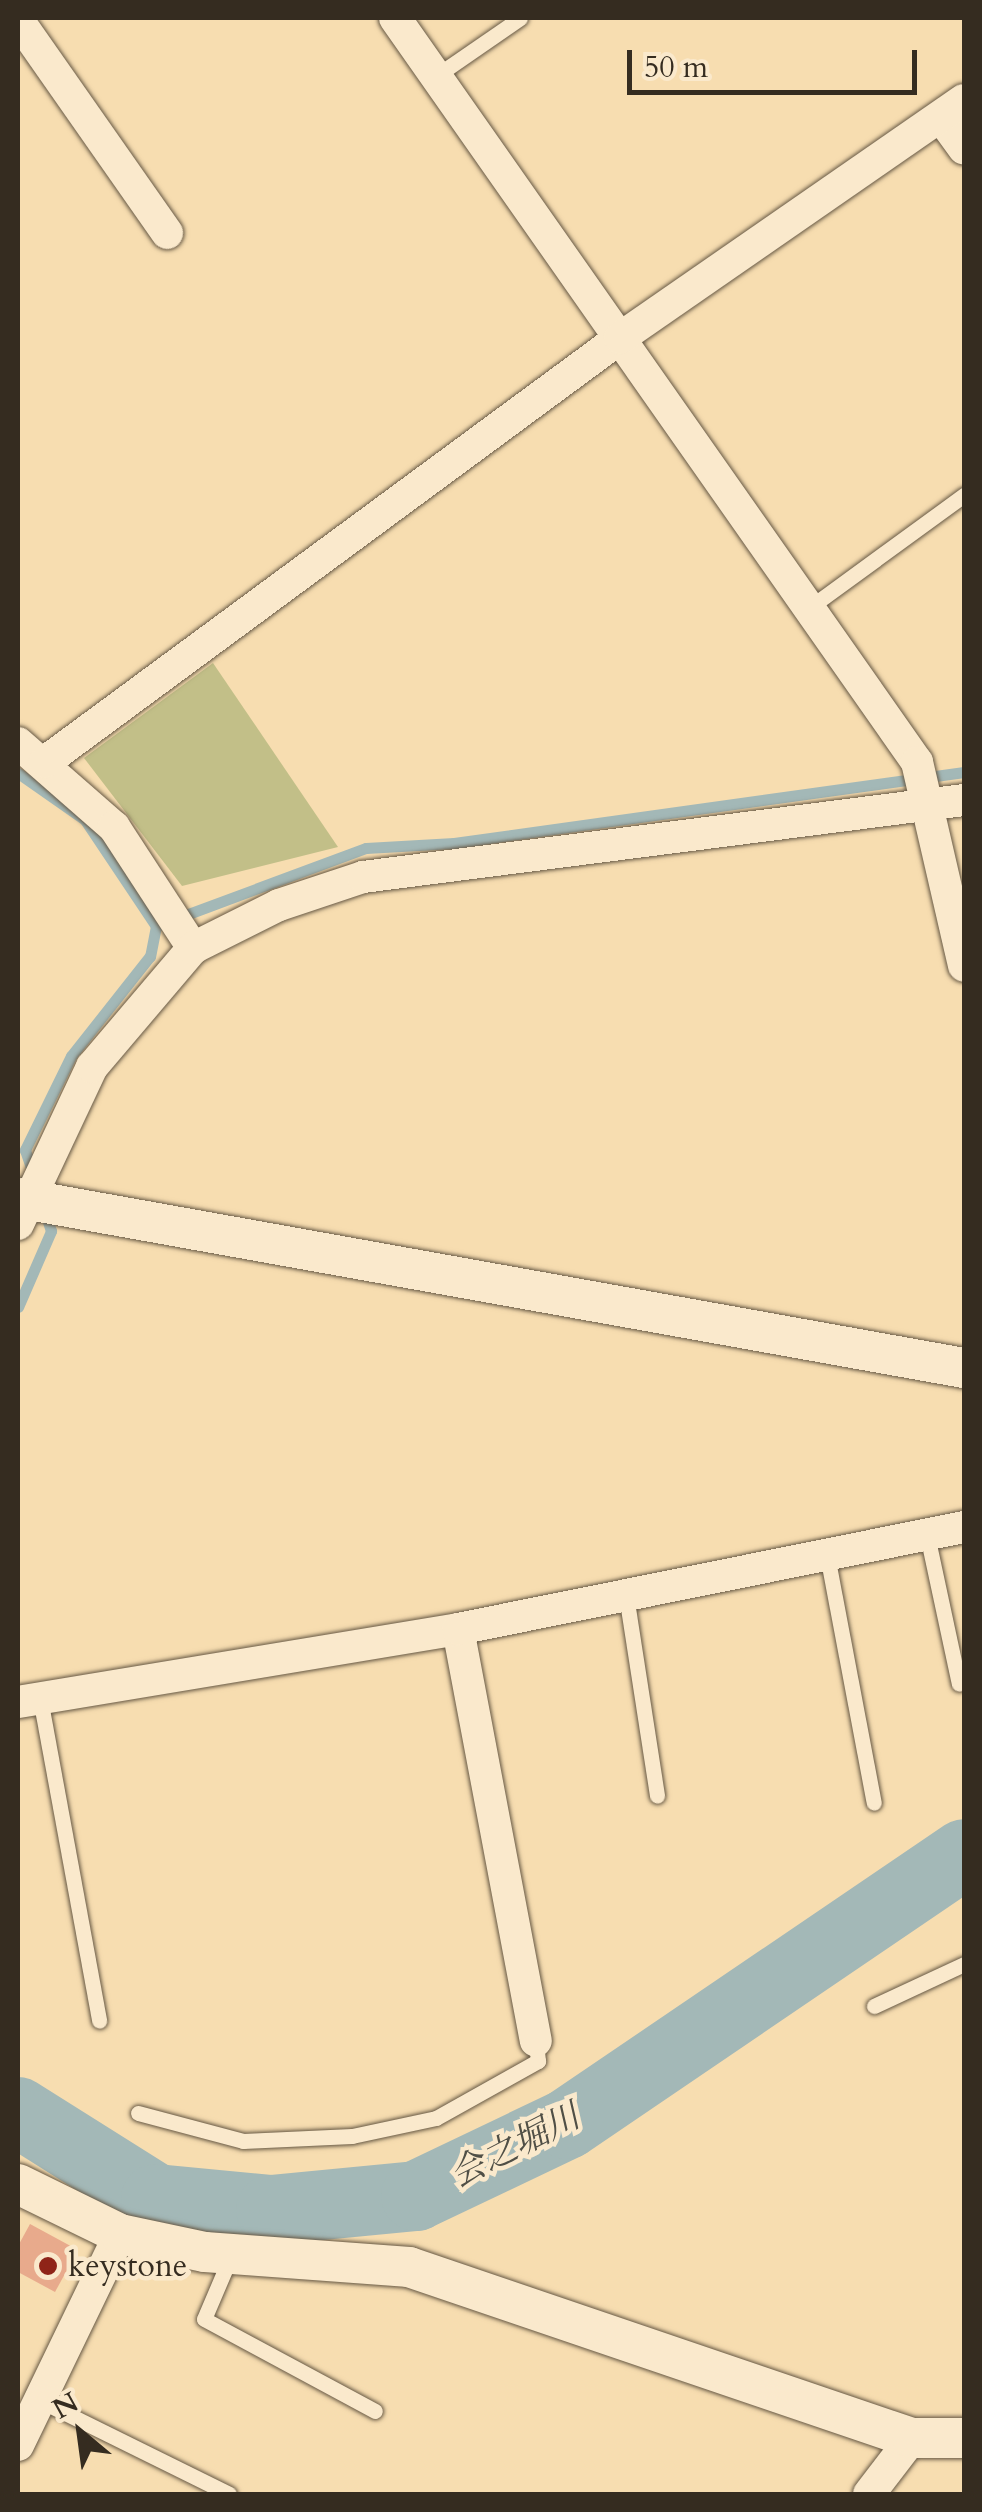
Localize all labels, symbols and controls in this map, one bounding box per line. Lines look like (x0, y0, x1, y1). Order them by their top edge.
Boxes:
scale bar (632, 30, 922, 92)
text: 50 m (644, 47, 708, 88)
water label: 会之堀川 (443, 2096, 587, 2196)
place label: keystone (68, 2247, 187, 2285)
marker: keystone (37, 2255, 59, 2277)
north arrow (30, 2382, 130, 2482)
text: N (46, 2383, 85, 2428)

